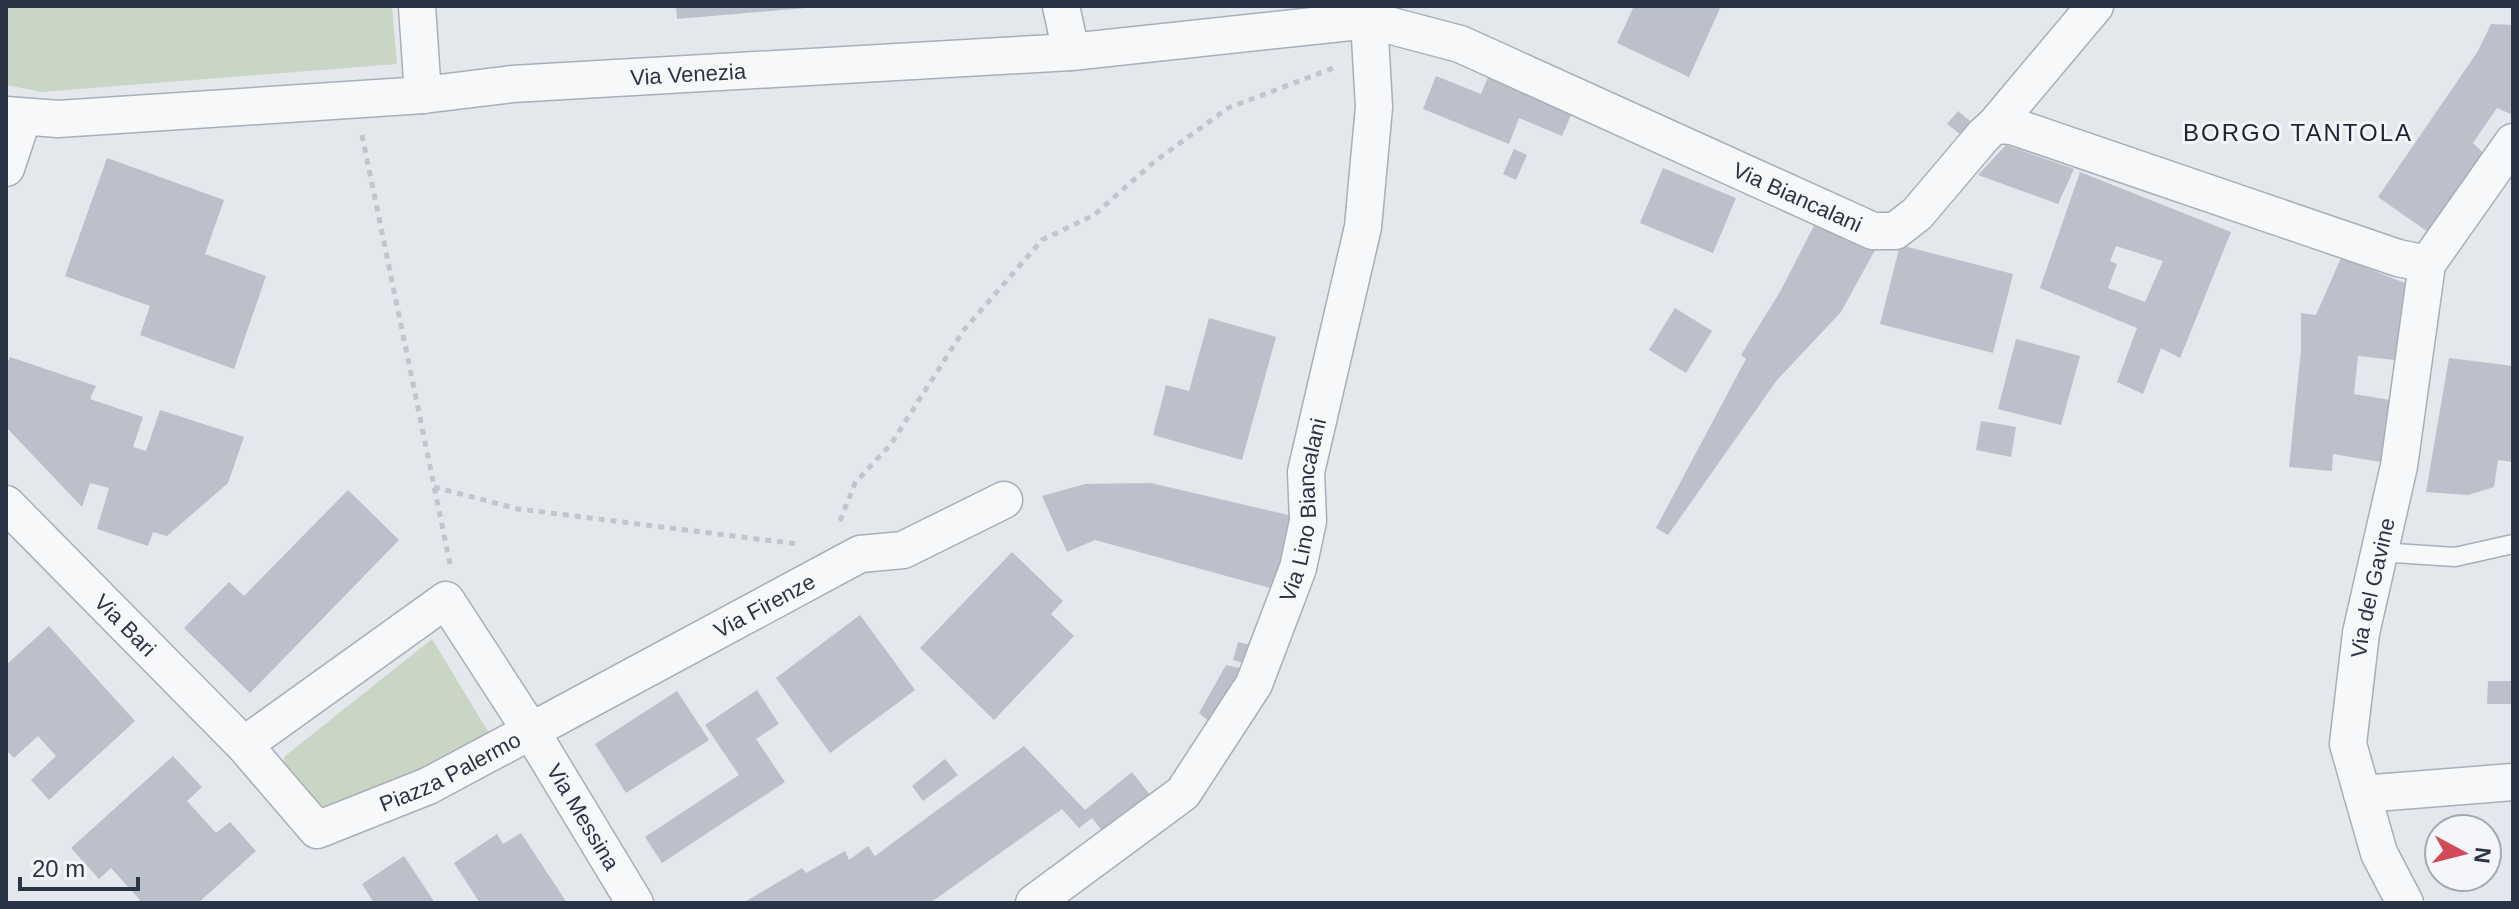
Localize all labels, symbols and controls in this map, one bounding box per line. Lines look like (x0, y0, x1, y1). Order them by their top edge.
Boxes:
street label: Via Venezia (630, 58, 747, 90)
district label: BORGO TANTOLA (2183, 119, 2413, 146)
street label: Via Biancalani (1729, 157, 1866, 237)
street label: Via Lino Biancalani (1274, 416, 1331, 605)
street label: Via del Gavine (2346, 515, 2399, 659)
street label: Via Firenze (710, 568, 819, 643)
street label: Via Bari (90, 589, 161, 661)
street label: Piazza Palermo (376, 726, 525, 817)
street label: Via Messina (542, 759, 625, 875)
north arrow (2423, 813, 2503, 893)
scale bar (20, 841, 138, 891)
text: N (2469, 846, 2496, 865)
text: 20 m (32, 855, 85, 882)

